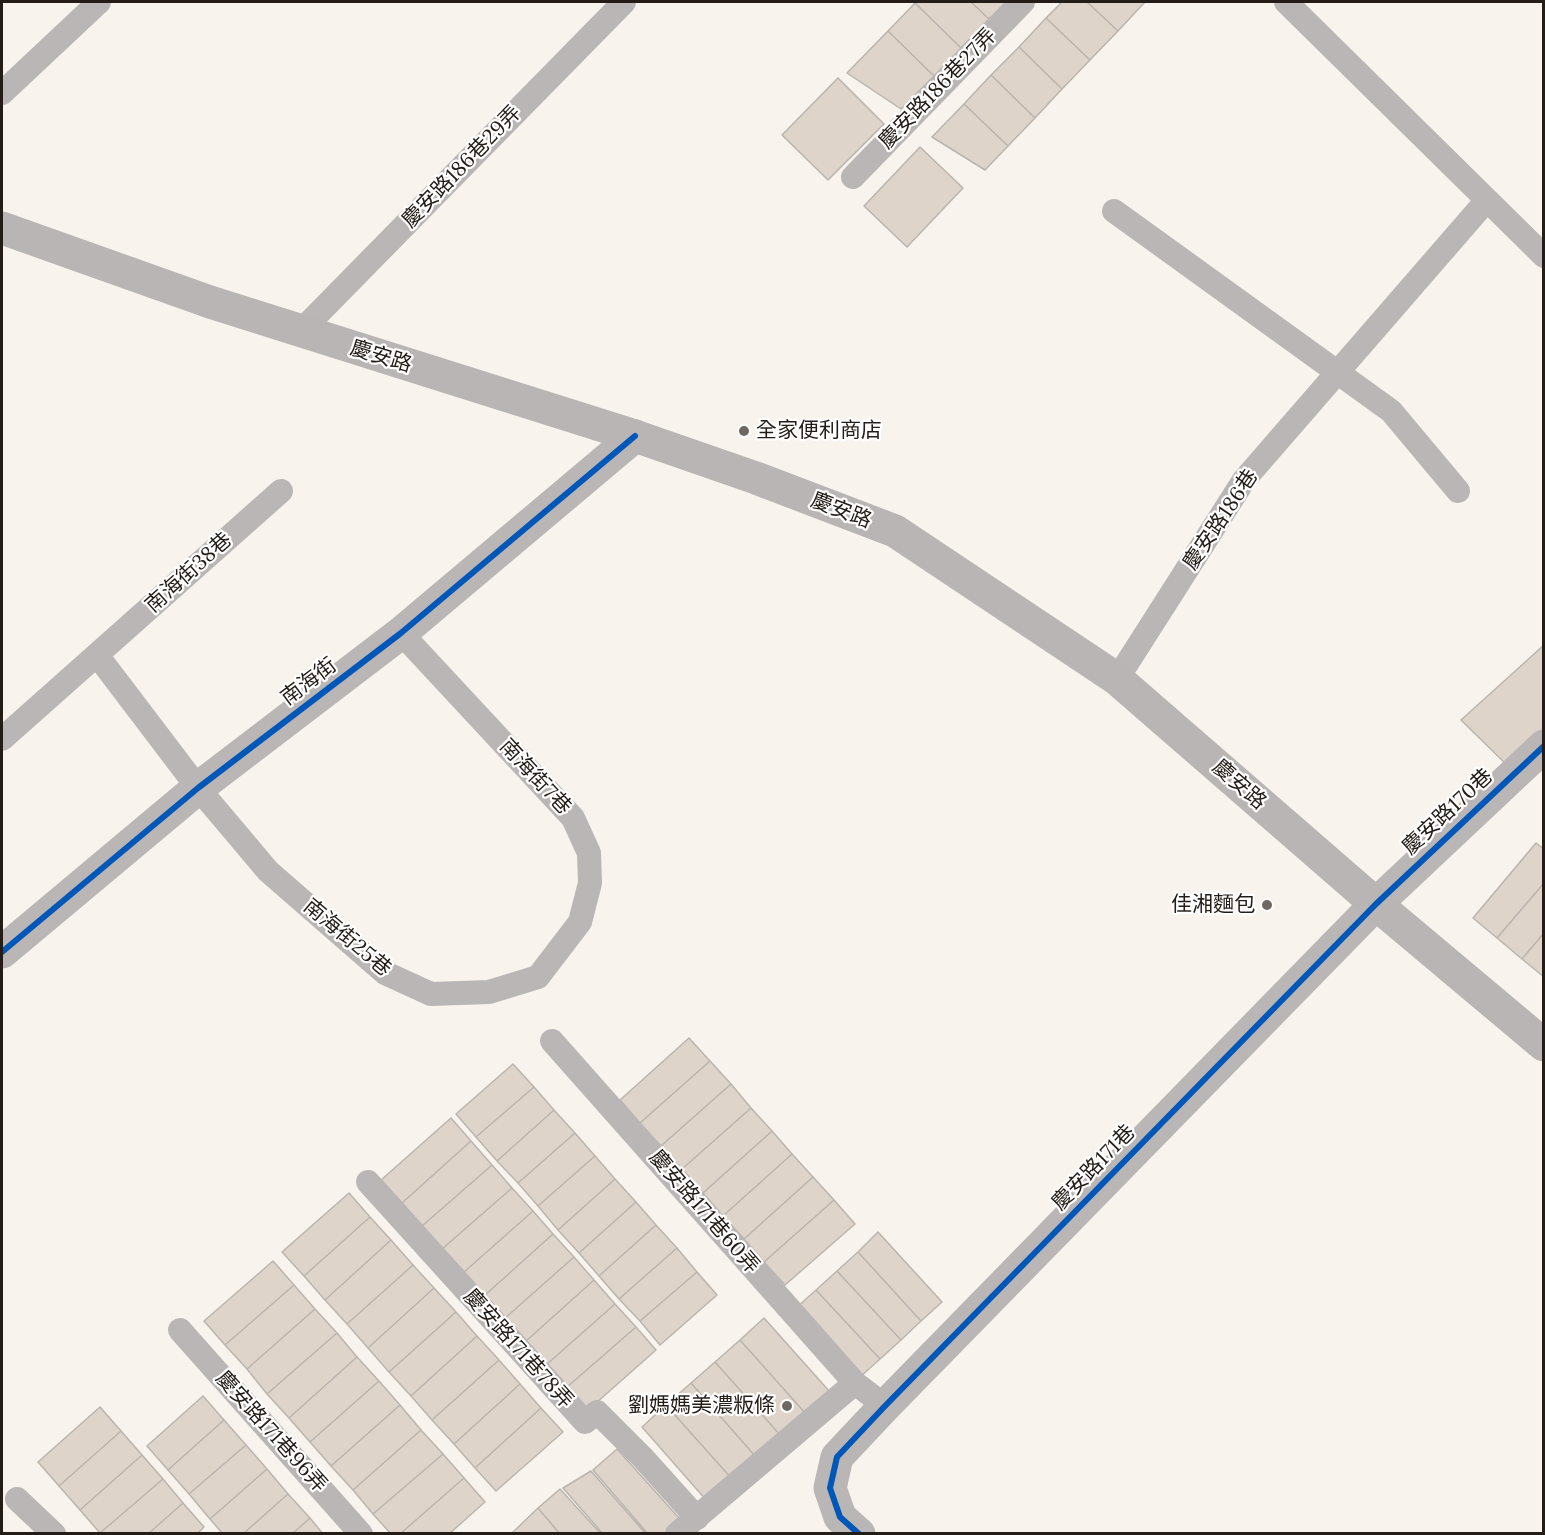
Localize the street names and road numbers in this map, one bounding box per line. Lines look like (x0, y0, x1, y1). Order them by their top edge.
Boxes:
street label: 慶安路186巷27弄 (874, 24, 1002, 154)
street label: 慶安路186巷29弄 (397, 101, 527, 233)
street label: 慶安路 (347, 336, 415, 378)
street label: 慶安路186巷 (1178, 465, 1264, 575)
street label: 慶安路 (807, 488, 875, 534)
street label: 南海街38巷 (141, 528, 237, 618)
street label: 南海街 (276, 653, 342, 711)
street label: 南海街7巷 (494, 734, 576, 820)
street label: 慶安路 (1207, 755, 1271, 815)
street label: 慶安路170巷 (1398, 764, 1498, 860)
street label: 南海街25巷 (298, 894, 396, 982)
street label: 慶安路171巷 (1047, 1120, 1141, 1216)
street label: 慶安路171巷60弄 (644, 1145, 764, 1279)
street label: 慶安路171巷78弄 (458, 1284, 578, 1414)
street label: 慶安路171巷96弄 (210, 1366, 332, 1498)

